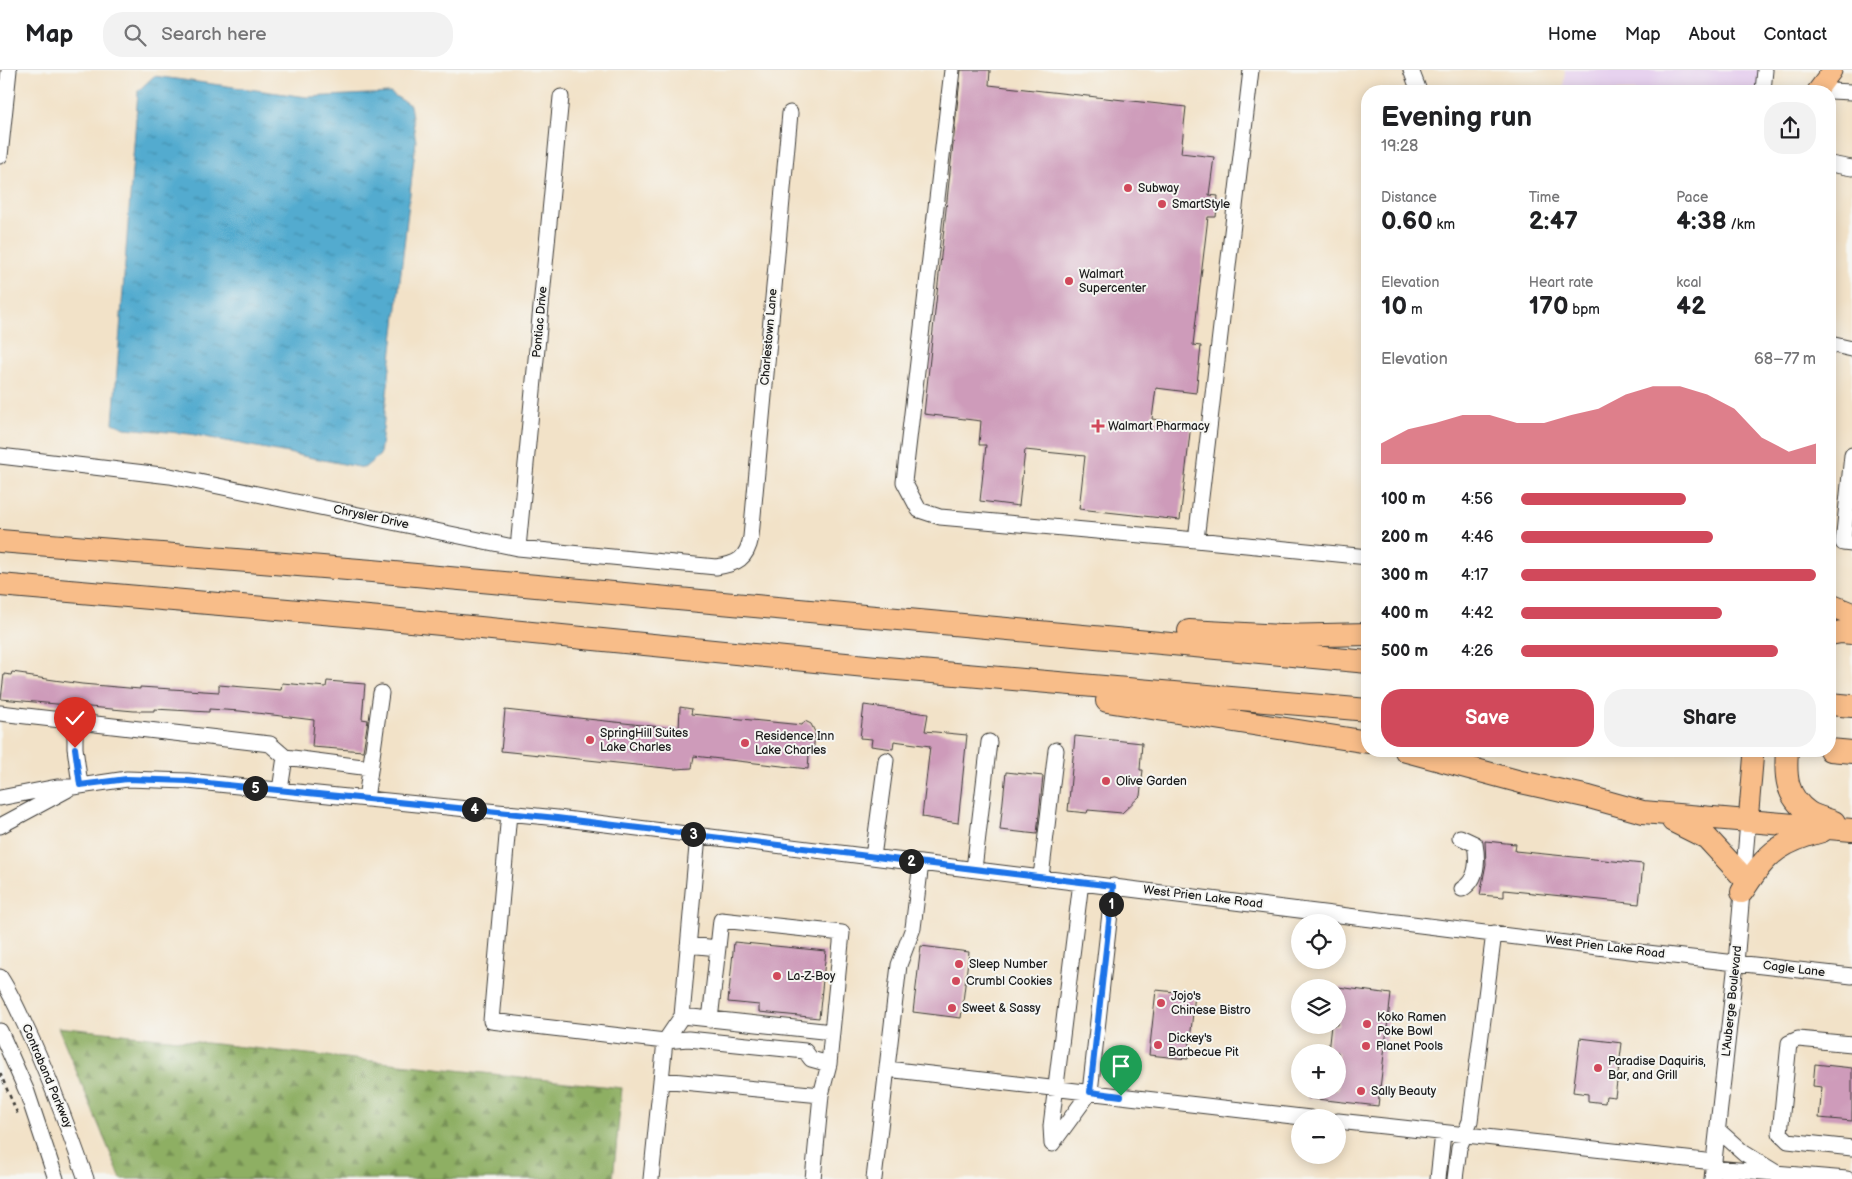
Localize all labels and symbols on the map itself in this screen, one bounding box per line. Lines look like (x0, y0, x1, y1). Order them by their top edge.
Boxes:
place label: Subway (1138, 181, 1179, 196)
marker: Subway (1122, 182, 1134, 194)
place label: SmartStyle (1172, 197, 1230, 212)
marker: SmartStyle (1156, 198, 1168, 210)
place label: Walmart Supercenter (1079, 267, 1147, 296)
marker: Walmart Supercenter (1063, 275, 1075, 287)
street label: Pontiac Drive (529, 286, 551, 358)
street label: Charlestown Lane (757, 288, 781, 386)
place label: Walmart Pharmacy (1108, 419, 1210, 434)
marker: Walmart Pharmacy (1092, 420, 1104, 432)
street label: Chrysler Drive (332, 502, 410, 532)
pin (54, 697, 96, 748)
place label: SpringHill Suites Lake Charles (600, 726, 688, 755)
place label: Residence Inn Lake Charles (755, 729, 834, 758)
marker: SpringHill Suites Lake Charles (584, 734, 596, 746)
marker: Residence Inn Lake Charles (739, 737, 751, 749)
place label: Olive Garden (1116, 774, 1187, 789)
marker: Olive Garden (1100, 775, 1112, 787)
pin: 5 (242, 776, 268, 800)
pin: 4 (462, 796, 486, 822)
pin: 3 (680, 822, 706, 846)
pin: 2 (898, 848, 924, 874)
street label: West Prien Lake Road (1142, 882, 1264, 912)
pin: 1 (1098, 892, 1124, 916)
street label: West Prien Lake Road (1544, 932, 1666, 962)
street label: L'Auberge Boulevard (1719, 945, 1745, 1057)
place label: Sleep Number (969, 957, 1048, 972)
marker: Sleep Number (953, 958, 965, 970)
street label: Cagle Lane (1762, 958, 1826, 980)
place label: La-Z-Boy (787, 969, 836, 984)
marker: La-Z-Boy (771, 970, 783, 982)
place label: Crumbl Cookies (966, 974, 1052, 989)
marker: Crumbl Cookies (950, 975, 962, 987)
place label: Jojo's Chinese Bistro (1171, 989, 1251, 1018)
marker: Jojo's Chinese Bistro (1155, 997, 1167, 1009)
place label: Sweet & Sassy (962, 1001, 1041, 1016)
marker: Sweet & Sassy (946, 1002, 958, 1014)
place label: Koko Ramen Poke Bowl (1377, 1010, 1447, 1039)
marker: Koko Ramen Poke Bowl (1361, 1018, 1373, 1030)
street label: Contraband Parkway (18, 1022, 76, 1131)
place label: Dickey's Barbecue Pit (1168, 1031, 1239, 1060)
marker: Dickey's Barbecue Pit (1152, 1039, 1164, 1051)
place label: Planet Pools (1376, 1039, 1443, 1054)
marker: Planet Pools (1360, 1040, 1372, 1052)
pin (1100, 1045, 1142, 1096)
place label: Paradise Daquiris, Bar, and Grill (1608, 1054, 1706, 1083)
marker: Paradise Daquiris, Bar, and Grill (1592, 1062, 1604, 1074)
place label: Sally Beauty (1371, 1084, 1437, 1099)
marker: Sally Beauty (1355, 1085, 1367, 1097)

